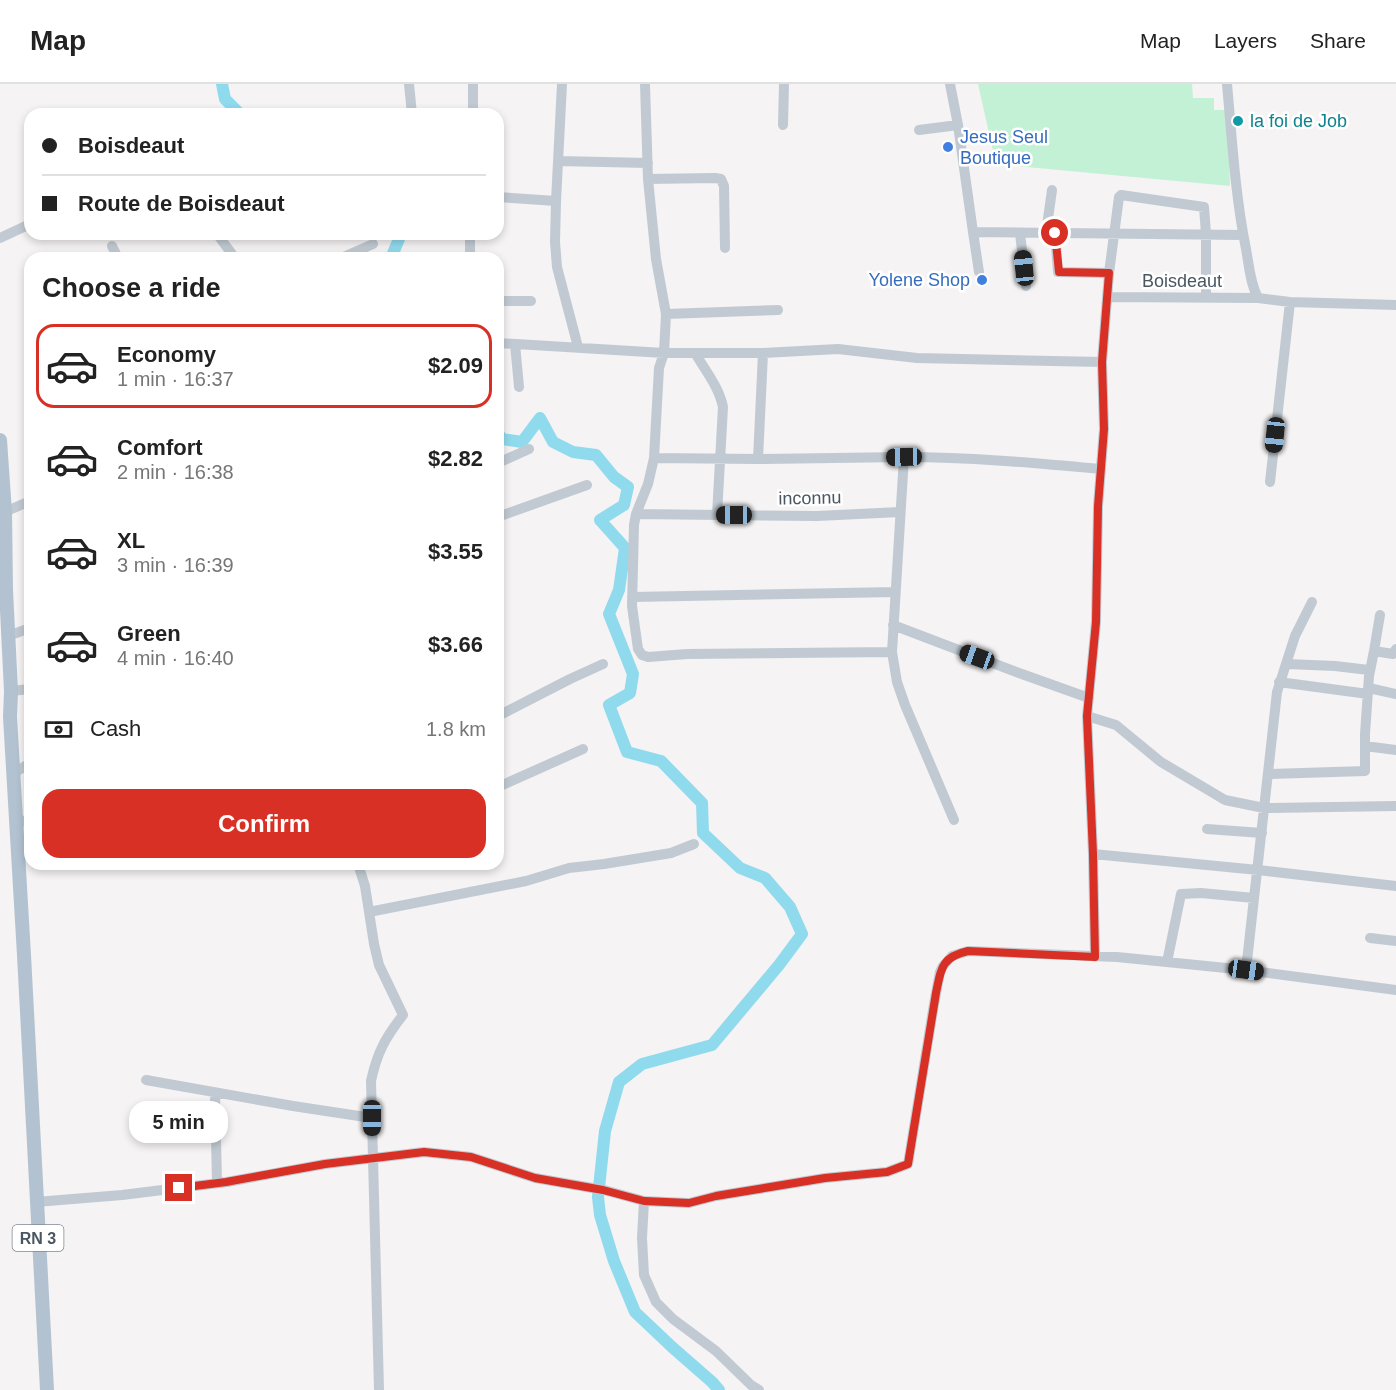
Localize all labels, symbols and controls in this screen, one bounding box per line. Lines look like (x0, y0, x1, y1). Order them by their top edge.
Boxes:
text: Map (30, 25, 86, 56)
text: Map (1140, 29, 1181, 52)
text: Layers (1214, 29, 1277, 52)
text: Share (1310, 29, 1366, 52)
place label: la foi de Job (1250, 111, 1347, 131)
marker: la foi de Job (1231, 114, 1245, 128)
place label: Jesus Seul Boutique (960, 127, 1048, 168)
text: Boisdeaut (78, 133, 184, 158)
marker: Jesus Seul Boutique (941, 140, 955, 154)
text: Route de Boisdeaut (78, 191, 285, 216)
route start (1041, 219, 1068, 246)
car (1013, 249, 1035, 287)
place label: Yolene Shop (869, 270, 970, 290)
street label: Boisdeaut (1142, 271, 1222, 291)
text: Choose a ride (42, 273, 221, 303)
marker: Yolene Shop (975, 273, 989, 287)
icon: car (45, 339, 99, 393)
text: Economy (117, 342, 216, 367)
text: $2.09 (428, 353, 483, 378)
text: 1 min · 16:37 (117, 368, 234, 390)
car (1264, 416, 1286, 454)
icon: car (45, 432, 99, 486)
text: Comfort (117, 435, 203, 460)
text: $2.82 (428, 446, 483, 471)
car (886, 448, 922, 466)
text: 2 min · 16:38 (117, 461, 234, 483)
street label: inconnu (778, 487, 842, 509)
car (716, 506, 752, 524)
icon: car (45, 525, 99, 579)
text: XL (117, 528, 145, 553)
text: $3.55 (428, 539, 483, 564)
text: 3 min · 16:39 (117, 554, 234, 576)
icon: car (45, 618, 99, 672)
text: Green (117, 621, 181, 646)
text: $3.66 (428, 632, 483, 657)
car (957, 642, 997, 672)
text: 4 min · 16:40 (117, 647, 234, 669)
icon: cash (42, 713, 75, 746)
text: Cash (90, 716, 141, 741)
text: 1.8 km (426, 718, 486, 740)
button: Confirm (42, 789, 486, 858)
car (1227, 959, 1265, 981)
car (363, 1100, 381, 1136)
callout: 5 min (130, 1101, 228, 1143)
text: 5 min (152, 1111, 205, 1133)
route end (165, 1174, 192, 1201)
road number: RN 3 (12, 1225, 63, 1251)

